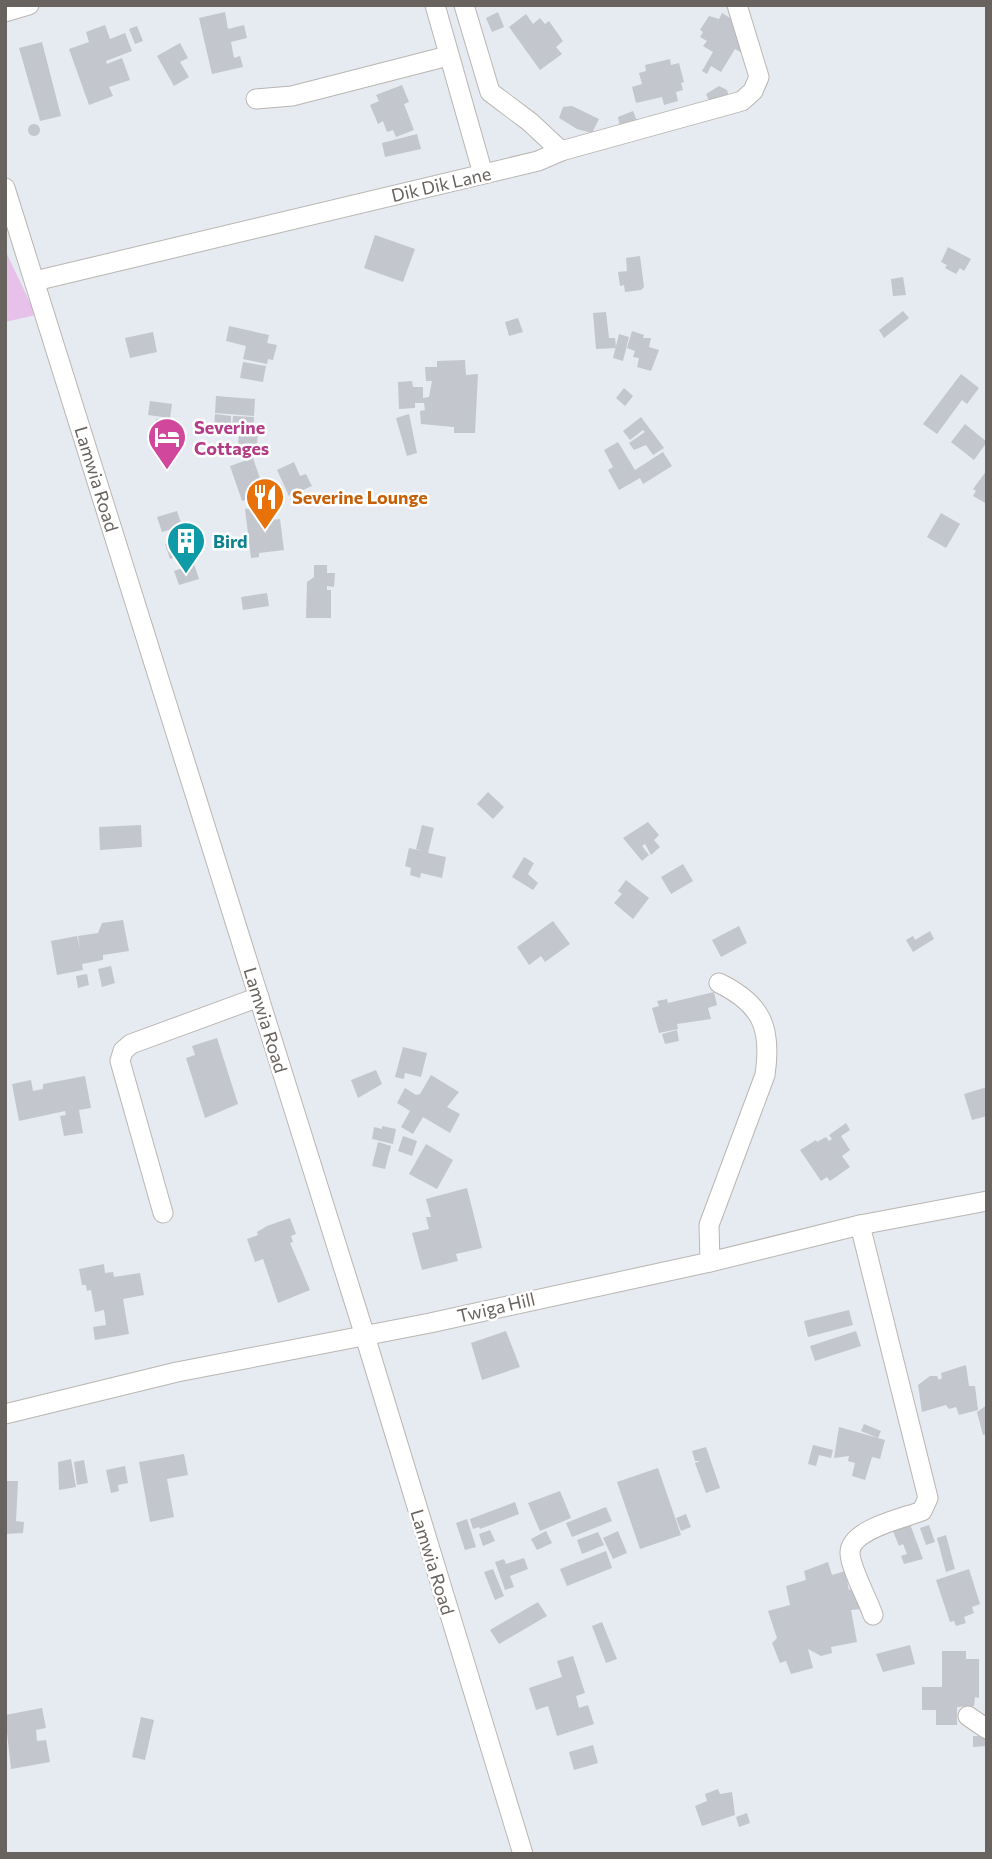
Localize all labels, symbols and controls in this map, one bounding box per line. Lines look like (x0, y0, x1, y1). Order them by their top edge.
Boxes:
street label: Dik Dik Lane (389, 162, 493, 206)
hotel icon: Severine Cottages (146, 416, 188, 471)
place label: Severine Cottages (194, 416, 269, 459)
street label: Lamwia Road (71, 424, 123, 534)
restaurant icon: Severine Lounge (244, 476, 286, 531)
place label: Severine Lounge (292, 486, 428, 508)
building icon: Bird (165, 520, 207, 575)
place label: Bird (213, 530, 248, 552)
street label: Lamwia Road (240, 965, 292, 1075)
street label: Twiga Hill (455, 1287, 537, 1327)
street label: Lamwia Road (407, 1507, 459, 1617)

